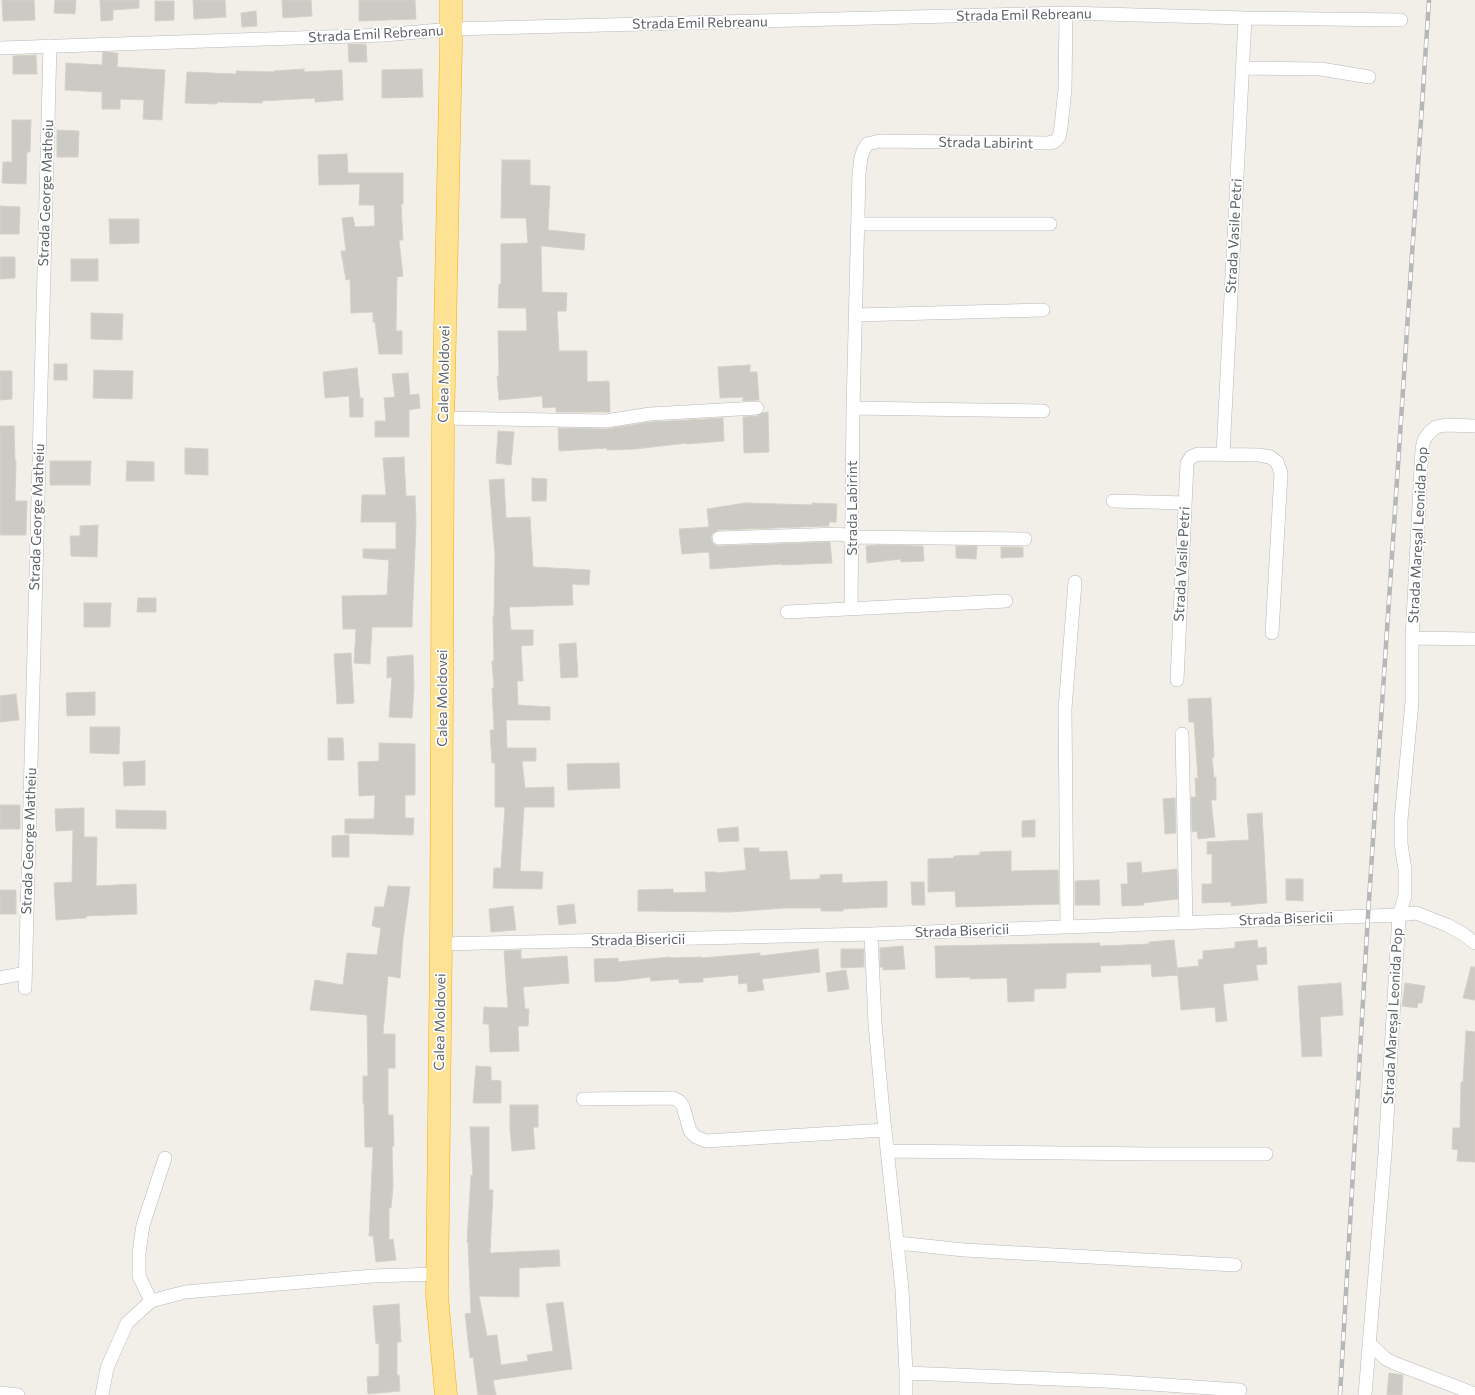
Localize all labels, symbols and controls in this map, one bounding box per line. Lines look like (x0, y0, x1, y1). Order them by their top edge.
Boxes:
street label: Strada Emil Rebreanu (956, 5, 1092, 25)
street label: Strada Emil Rebreanu (632, 13, 768, 33)
street label: Strada Emil Rebreanu (308, 22, 444, 46)
street label: Strada George Matheiu (35, 119, 57, 267)
street label: Strada Labirint (938, 134, 1034, 152)
street label: Strada Vasile Petri (1223, 178, 1245, 294)
street label: Calea Moldovei (435, 325, 453, 423)
street label: Strada George Matheiu (26, 443, 48, 591)
street label: Strada Mareșal Leonida Pop (1405, 446, 1431, 624)
street label: Strada Labirint (844, 461, 860, 555)
street label: Strada Vasile Petri (1171, 506, 1193, 622)
street label: Calea Moldovei (434, 649, 450, 747)
street label: Strada George Matheiu (18, 767, 40, 915)
street label: Strada Bisericii (1239, 909, 1333, 929)
street label: Strada Bisericii (915, 921, 1009, 941)
street label: Strada Mareșal Leonida Pop (1380, 927, 1406, 1105)
street label: Strada Bisericii (591, 931, 685, 949)
street label: Calea Moldovei (431, 973, 449, 1071)

